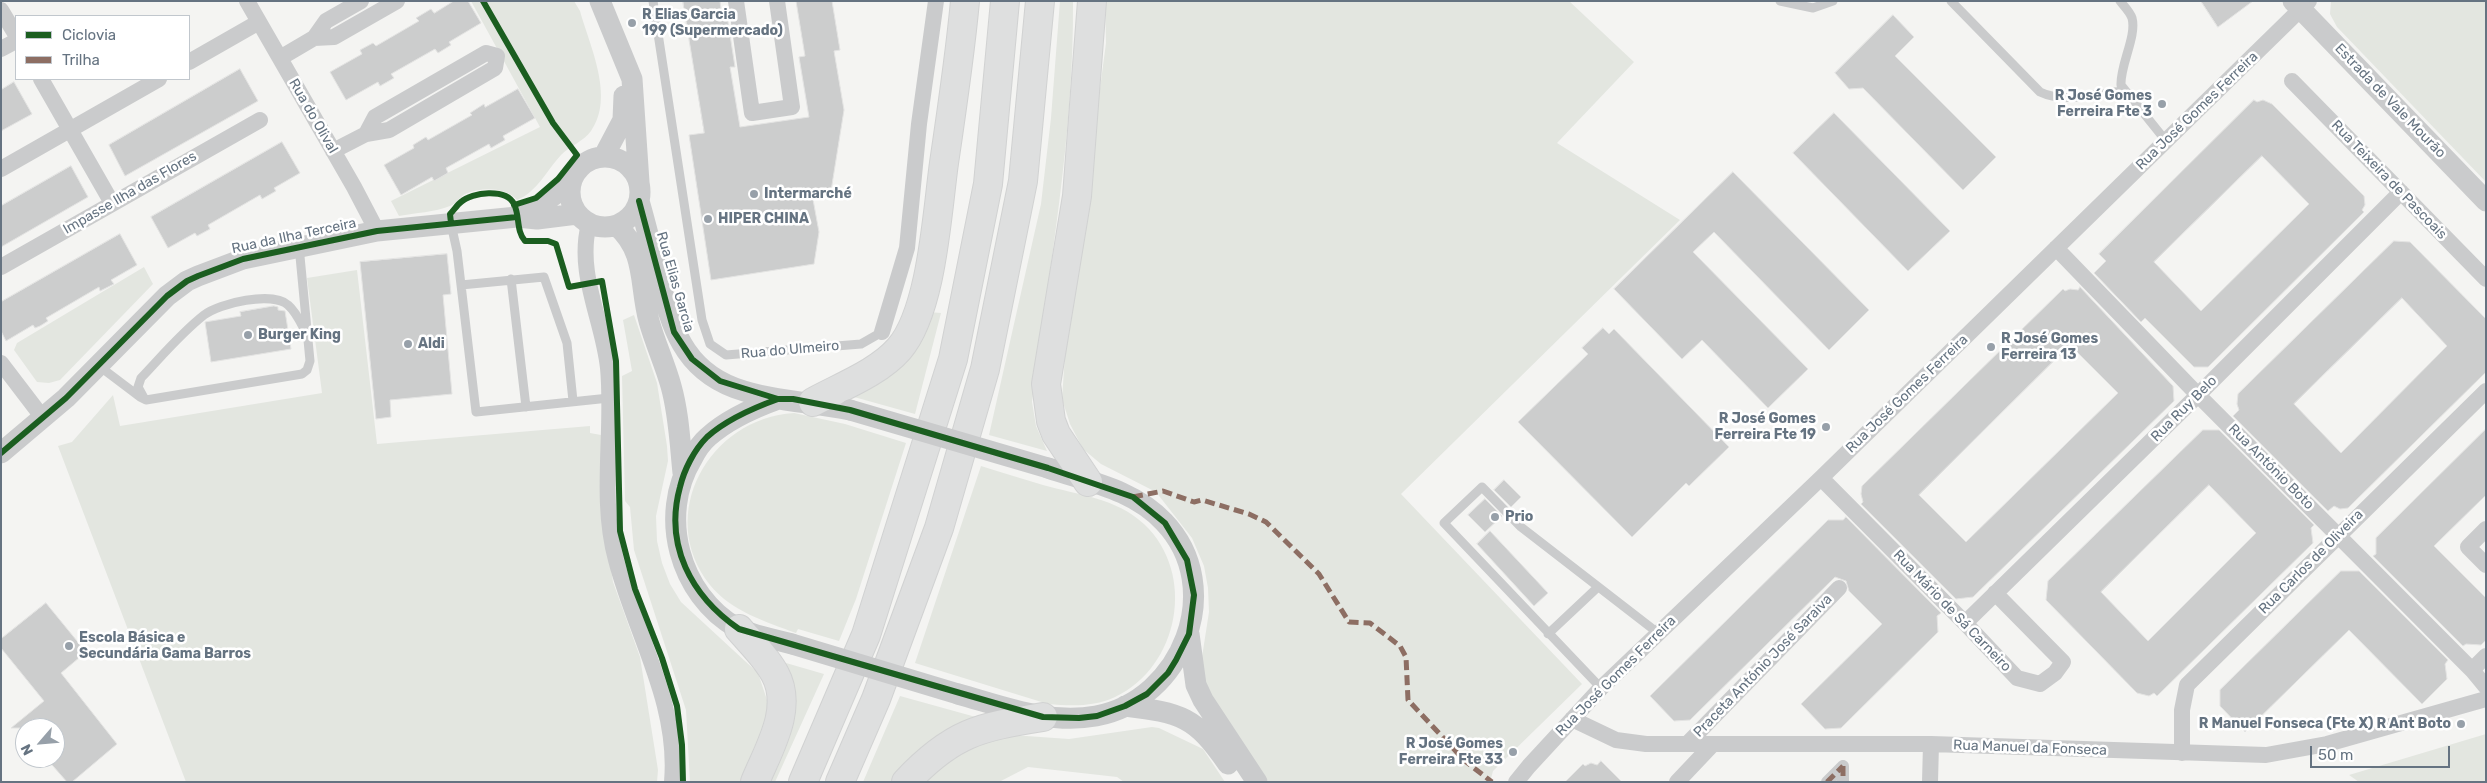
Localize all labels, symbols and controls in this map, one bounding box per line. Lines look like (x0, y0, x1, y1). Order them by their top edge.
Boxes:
place label: R Elias Garcia 199 (Supermercado) (642, 7, 783, 40)
legend (15, 15, 190, 80)
marker: R Elias Garcia 199 (Supermercado) (626, 17, 638, 29)
text: Ciclovia (62, 26, 116, 44)
street label: Estrada de Vale Mourão (2331, 40, 2449, 162)
street label: Rua José Gomes Ferreira (2133, 48, 2261, 174)
text: Trilha (62, 51, 100, 69)
street label: Rua do Olival (285, 76, 341, 156)
place label: R José Gomes Ferreira Fte 3 (2055, 88, 2152, 120)
marker: R José Gomes Ferreira Fte 3 (2156, 98, 2168, 110)
street label: Rua Teixeira de Pascoais (2328, 117, 2450, 243)
street label: Impasse Ilha das Flores (60, 148, 200, 238)
place label: Intermarché (764, 186, 852, 202)
marker: Intermarché (748, 188, 760, 200)
place label: HIPER CHINA (718, 211, 809, 227)
marker: HIPER CHINA (702, 213, 714, 225)
street label: Rua da Ilha Terceira (230, 215, 358, 257)
street label: Rua Elias Garcia (653, 230, 697, 334)
place label: Burger King (258, 327, 341, 343)
marker: Burger King (242, 329, 254, 341)
street label: Rua José Gomes Ferreira (1843, 331, 1971, 457)
place label: R José Gomes Ferreira 13 (2001, 331, 2098, 364)
place label: Aldi (418, 336, 445, 352)
street label: Rua do Ulmeiro (740, 337, 840, 363)
marker: Aldi (402, 338, 414, 350)
marker: R José Gomes Ferreira 13 (1985, 341, 1997, 353)
street label: Rua Ruy Belo (2148, 373, 2220, 445)
place label: R José Gomes Ferreira Fte 19 (1714, 411, 1816, 444)
marker: R José Gomes Ferreira Fte 19 (1820, 421, 1832, 433)
street label: Rua António Boto (2225, 421, 2317, 513)
street label: Rua Carlos de Oliveira (2255, 506, 2367, 618)
place label: Prio (1505, 509, 1533, 525)
marker: Prio (1489, 511, 1501, 523)
street label: Rua Mário de Sá Carneiro (1890, 547, 2014, 675)
street label: Praceta António José Saraiva (1690, 591, 1836, 741)
street label: Rua José Gomes Ferreira (1552, 612, 1680, 740)
place label: Escola Básica e Secundária Gama Barros (79, 630, 251, 662)
marker: Escola Básica e Secundária Gama Barros (63, 640, 75, 652)
place label: R Manuel Fonseca (Fte X) R Ant Boto (2199, 716, 2451, 732)
north arrow (15, 718, 65, 768)
marker: R Manuel Fonseca (Fte X) R Ant Boto (2455, 718, 2467, 730)
place label: R José Gomes Ferreira Fte 33 (1399, 736, 1503, 769)
scale bar (2312, 736, 2452, 768)
street label: Rua Manuel da Fonseca (1953, 737, 2107, 759)
text: N (17, 741, 37, 758)
marker: R José Gomes Ferreira Fte 33 (1507, 746, 1519, 758)
text: 50 m (2318, 746, 2353, 764)

